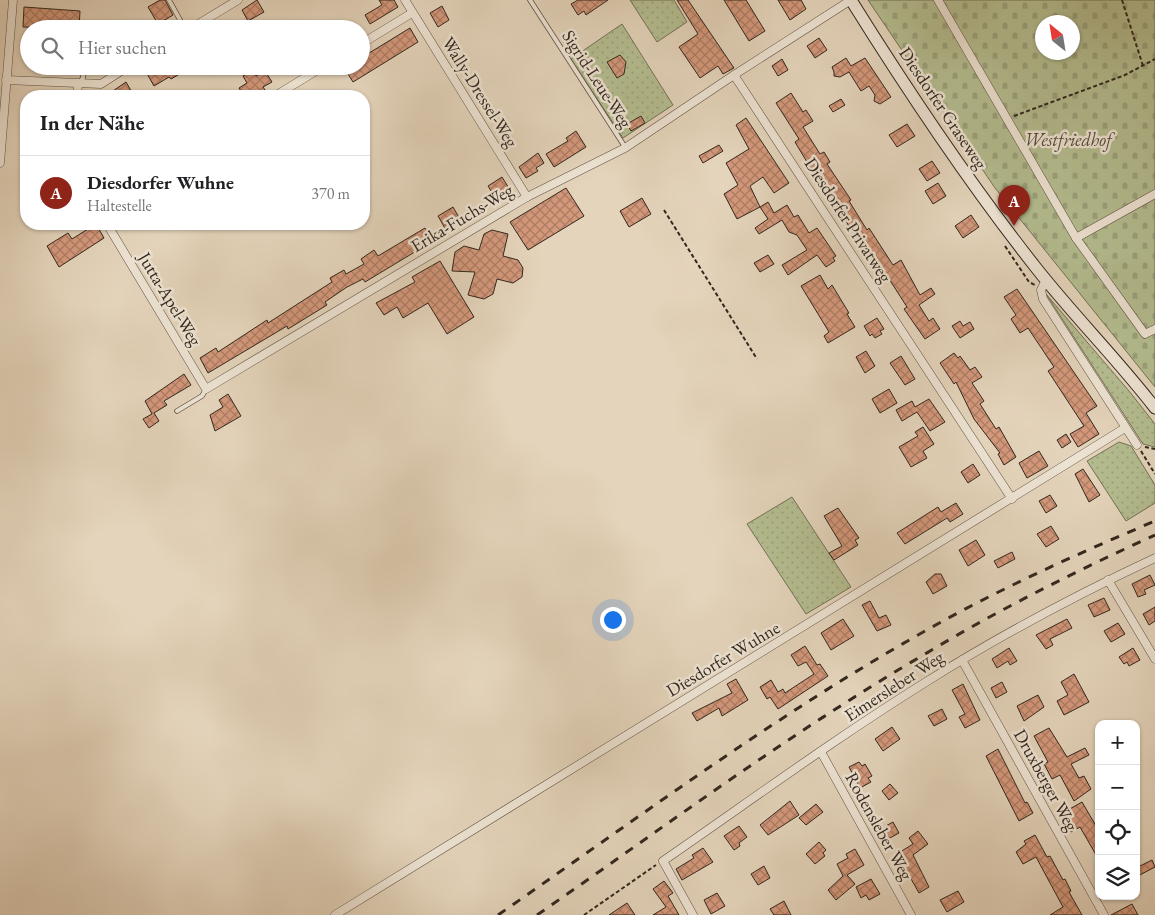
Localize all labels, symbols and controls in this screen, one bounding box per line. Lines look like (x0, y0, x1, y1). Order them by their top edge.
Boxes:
north arrow (1035, 15, 1080, 60)
search box (20, 20, 370, 75)
street label: Sigrid-Leue-Weg (557, 25, 638, 132)
street label: Wally-Dressel-Weg (437, 32, 524, 151)
icon: search (38, 34, 66, 62)
text: Hier suchen (78, 35, 167, 60)
street label: Diesdorfer Graseweg (894, 42, 993, 173)
text: In der Nähe (40, 109, 145, 136)
park label: Westfriedhof (1024, 128, 1116, 152)
street label: Diesdorfer Privatweg (799, 153, 897, 287)
text: Diesdorfer Wuhne (87, 170, 234, 195)
street label: Erika-Fuchs-Weg (406, 178, 517, 257)
text: A (50, 183, 62, 204)
text: 370 m (311, 183, 350, 204)
pin: A (998, 185, 1030, 226)
text: Haltestelle (87, 195, 152, 216)
street label: Jutta-Apel-Weg (132, 246, 208, 350)
your location (600, 607, 626, 633)
street label: Diesdorfer Wuhne (662, 616, 784, 702)
street label: Eimersleber Weg (840, 645, 948, 726)
map controls (1095, 720, 1140, 900)
button: + (1095, 720, 1140, 765)
street label: Druxberger Weg (1009, 725, 1084, 835)
button: − (1095, 765, 1140, 810)
street label: Rodensleber Weg (840, 768, 919, 884)
button: locate (1095, 810, 1140, 855)
button: layers (1095, 855, 1140, 900)

